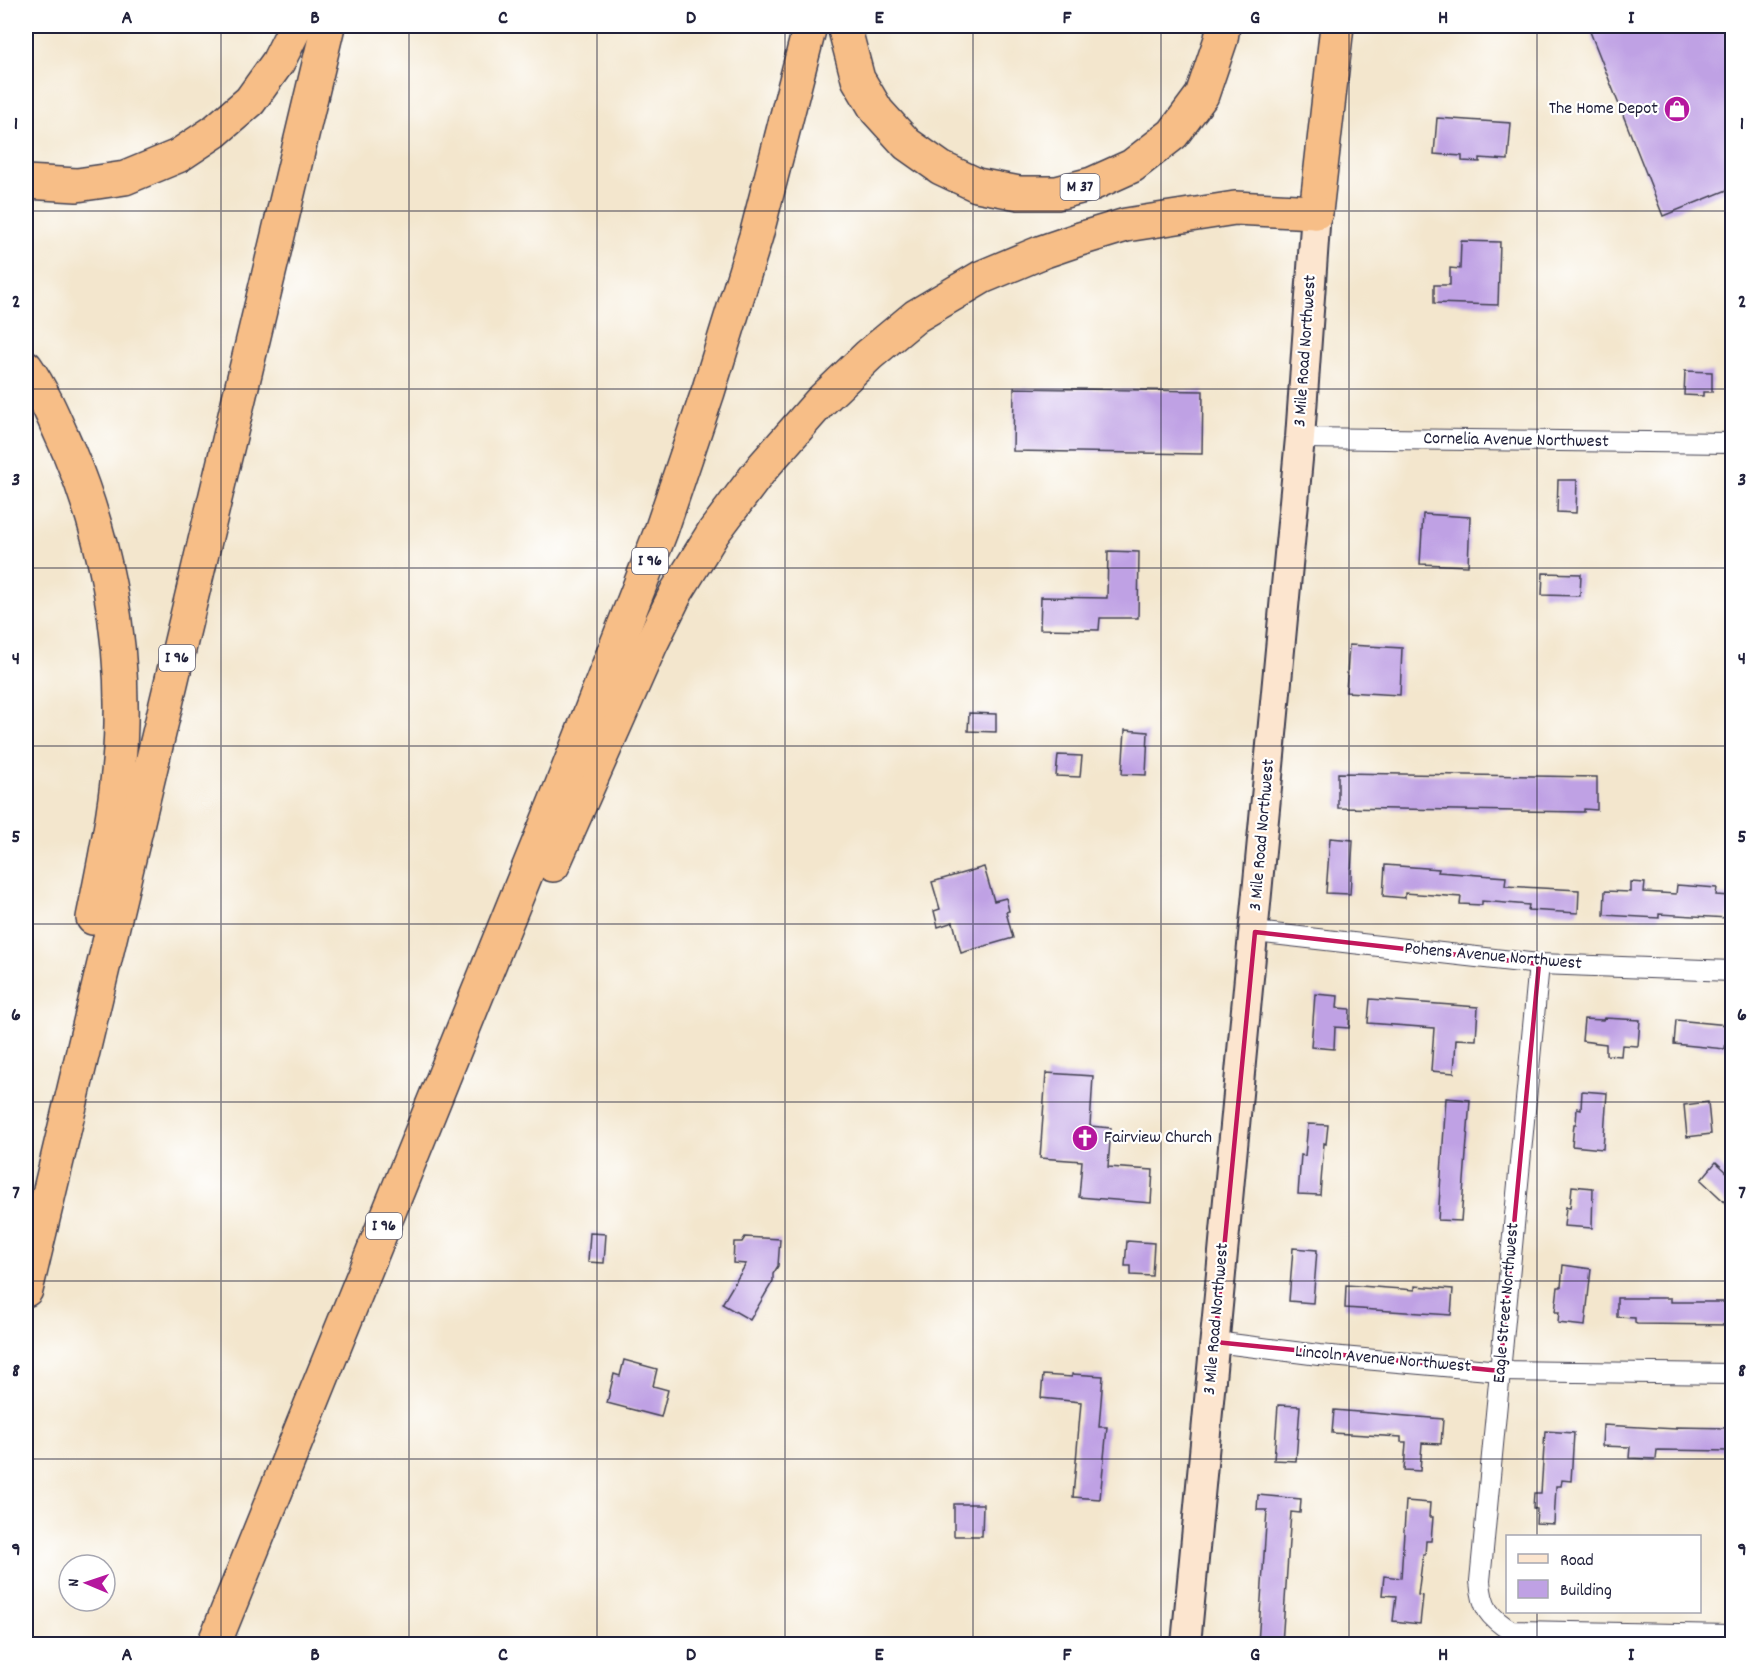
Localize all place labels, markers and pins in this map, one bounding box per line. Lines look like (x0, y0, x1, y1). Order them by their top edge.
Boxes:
shop icon: The Home Depot (1662, 94, 1692, 124)
place label: The Home Depot (1549, 97, 1658, 122)
church icon: Fairview Church (1070, 1123, 1100, 1153)
place label: Fairview Church (1104, 1126, 1212, 1151)

